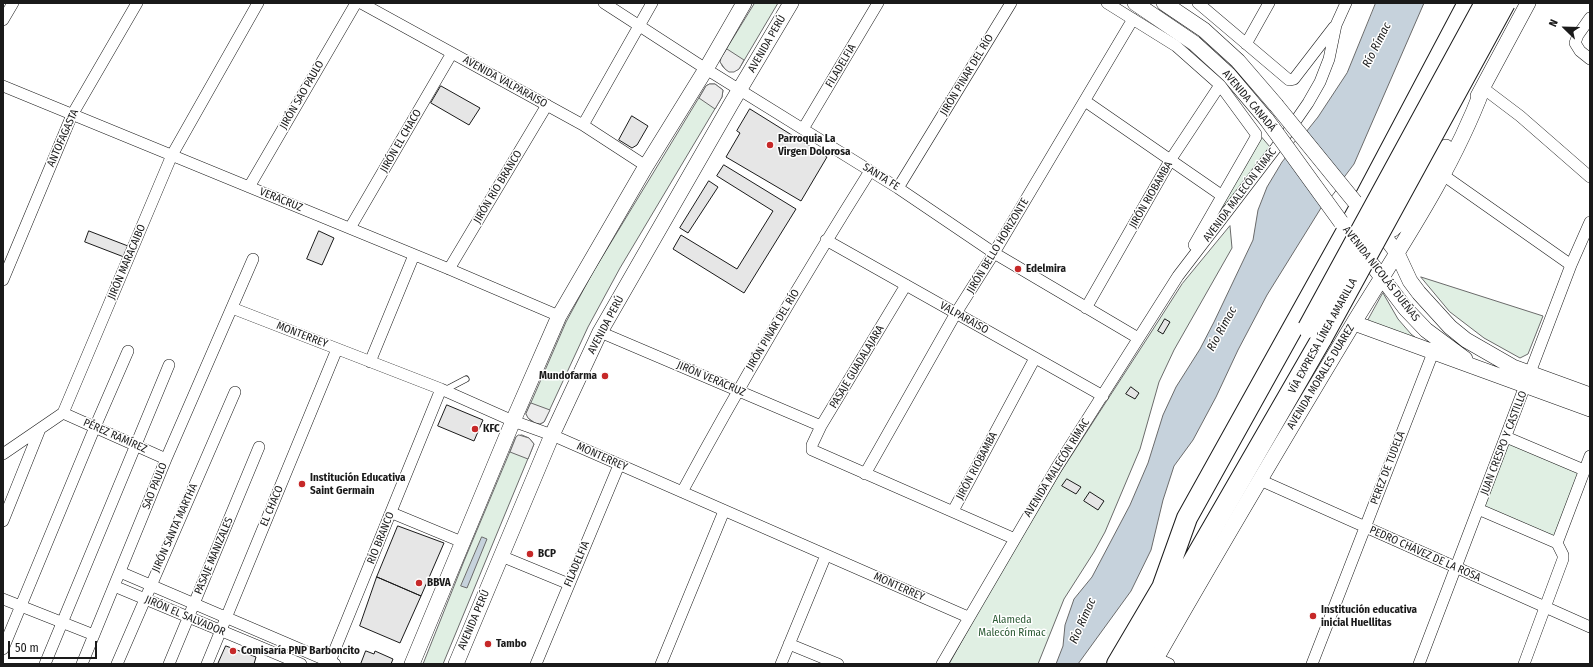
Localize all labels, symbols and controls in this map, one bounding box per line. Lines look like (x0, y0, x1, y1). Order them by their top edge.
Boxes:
north arrow (1545, 8, 1585, 48)
street label: AVENIDA PERÚ (745, 13, 789, 75)
text: N (1546, 18, 1561, 29)
water label: Río Rímac (1360, 20, 1394, 70)
street label: JIRÓN PINAR DEL RÍO (938, 32, 996, 118)
street label: FILADELFIA (823, 42, 859, 90)
street label: AVENIDA VALPARAISO (460, 53, 550, 111)
street label: JIRÓN SAO PAULO (277, 58, 327, 132)
street label: AVENIDA CANADÁ (1219, 67, 1279, 135)
street label: ANTOFAGASTA (44, 107, 82, 169)
street label: JIRÓN EL CHACO (378, 107, 424, 175)
place label: Parroquia La Virgen Dolorosa (778, 132, 850, 158)
marker: Parroquia La Virgen Dolorosa (765, 140, 775, 150)
street label: AVENIDA MALECÓN RÍMAC (1201, 146, 1279, 244)
street label: JIRÓN RÍO BRANCO (471, 148, 525, 226)
street label: JIRÓN RIOBAMBA (1127, 159, 1175, 231)
street label: SANTA FE (860, 161, 902, 193)
street label: VERACRUZ (257, 185, 305, 215)
street label: JIRÓN BELLO HORIZONTE (964, 196, 1032, 296)
street label: JIRÓN MARACAIBO (105, 222, 149, 302)
street label: AVENIDA NICOLÁS DUEÑAS (1340, 224, 1422, 324)
place label: Edelmira (1026, 262, 1066, 276)
marker: Edelmira (1013, 264, 1023, 274)
street label: VÍA EXPRESA LÍNEA AMARILLA (1286, 276, 1360, 396)
street label: JIRÓN PINAR DEL RÍO (744, 287, 802, 373)
street label: AVENIDA PERÚ (585, 294, 627, 356)
street label: VALPARAISO (937, 299, 991, 337)
water label: Río Rímac (1204, 304, 1240, 354)
street label: MONTERREY (274, 319, 330, 351)
street label: AVENIDA MORALES DUAREZ (1285, 322, 1357, 432)
street label: PASAJE GUADALAJARA (827, 323, 887, 411)
street label: JIRÓN VERACRUZ (675, 359, 747, 399)
place label: Mundofarma (539, 369, 597, 383)
marker: Mundofarma (600, 371, 610, 381)
street label: JUAN CRESPO Y CASTILLO (1478, 389, 1530, 497)
street label: PÉREZ RAMÍREZ (81, 416, 149, 456)
street label: AVENIDA MALECÓN RÍMAC (1021, 416, 1093, 520)
place label: KFC (483, 422, 500, 436)
marker: KFC (470, 424, 480, 434)
street label: PEREZ DE TUDELA (1368, 429, 1408, 507)
street label: JIRÓN RIOBAMBA (954, 430, 1000, 502)
street label: MONTERREY (575, 440, 629, 474)
street label: SAO PAULO (140, 461, 170, 511)
place label: Institución Educativa Saint Germain (310, 471, 405, 497)
marker: Institución Educativa Saint Germain (297, 479, 307, 489)
street label: JIRÓN SANTA MARTHA (150, 482, 200, 574)
street label: EL CHACO (258, 484, 286, 528)
street label: RÍO BRANCO (365, 510, 397, 566)
street label: PASAJE MANIZALES (192, 516, 236, 596)
street label: PEDRO CHÁVEZ DE LA ROSA (1367, 523, 1483, 585)
street label: FILADELFIA (561, 539, 593, 589)
place label: BCP (538, 547, 556, 561)
marker: BCP (525, 549, 535, 559)
street label: MONTERREY (872, 570, 926, 604)
place label: BBVA (427, 576, 451, 590)
marker: BBVA (414, 578, 424, 588)
street label: AVENIDA PERÚ (455, 588, 493, 652)
street label: JIRÓN EL SALVADOR (143, 593, 227, 639)
water label: Río Rímac (1067, 596, 1099, 646)
place label: Institución educativa inicial Huellitas (1321, 603, 1417, 629)
marker: Institución educativa inicial Huellitas (1308, 611, 1318, 621)
park label: Alameda Malecón Rímac (978, 613, 1046, 639)
scale bar (10, 633, 99, 659)
place label: Tambo (496, 637, 527, 651)
marker: Tambo (483, 639, 493, 649)
text: 50 m (15, 641, 39, 655)
place label: Comisaría PNP Barboncito (241, 644, 360, 658)
marker: Comisaría PNP Barboncito (228, 646, 238, 656)

